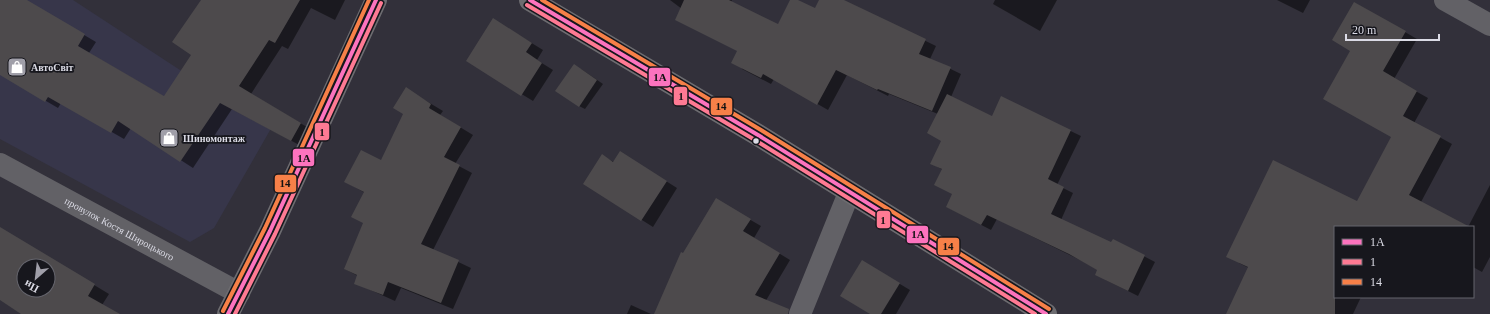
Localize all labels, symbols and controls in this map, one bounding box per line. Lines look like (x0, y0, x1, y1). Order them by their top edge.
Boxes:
scale bar (1346, 16, 1439, 42)
text: 20 m (1352, 23, 1377, 37)
shop icon: АвтоСвіт (6, 56, 28, 78)
place label: АвтоСвіт (31, 62, 74, 73)
line badge: 1А (648, 67, 671, 87)
text: 1А (653, 71, 667, 83)
line badge: 1 (673, 86, 688, 106)
text: 1 (678, 90, 684, 102)
line badge: 14 (710, 97, 733, 116)
text: 14 (716, 100, 727, 112)
line badge: 1 (314, 122, 330, 141)
text: 1 (319, 126, 325, 138)
shop icon: Шиномонтаж (158, 127, 180, 149)
place label: Шиномонтаж (183, 133, 246, 144)
unlabelled marker (751, 136, 761, 146)
line badge: 1А (292, 148, 315, 167)
text: 1А (297, 152, 311, 164)
line badge: 14 (274, 174, 297, 193)
text: 14 (280, 177, 291, 189)
street label: провулок Костя Широцького (63, 195, 176, 263)
line badge: 1 (876, 210, 891, 229)
text: 1 (880, 214, 886, 226)
line badge: 1А (906, 225, 929, 244)
legend (1334, 226, 1474, 298)
text: 1А (911, 228, 925, 240)
text: 1А (1370, 235, 1385, 249)
line badge: 14 (937, 237, 960, 256)
text: 14 (943, 240, 954, 252)
text: 1 (1370, 255, 1376, 269)
north arrow (16, 258, 56, 298)
text: 14 (1370, 275, 1382, 289)
text: Пн (21, 278, 41, 296)

